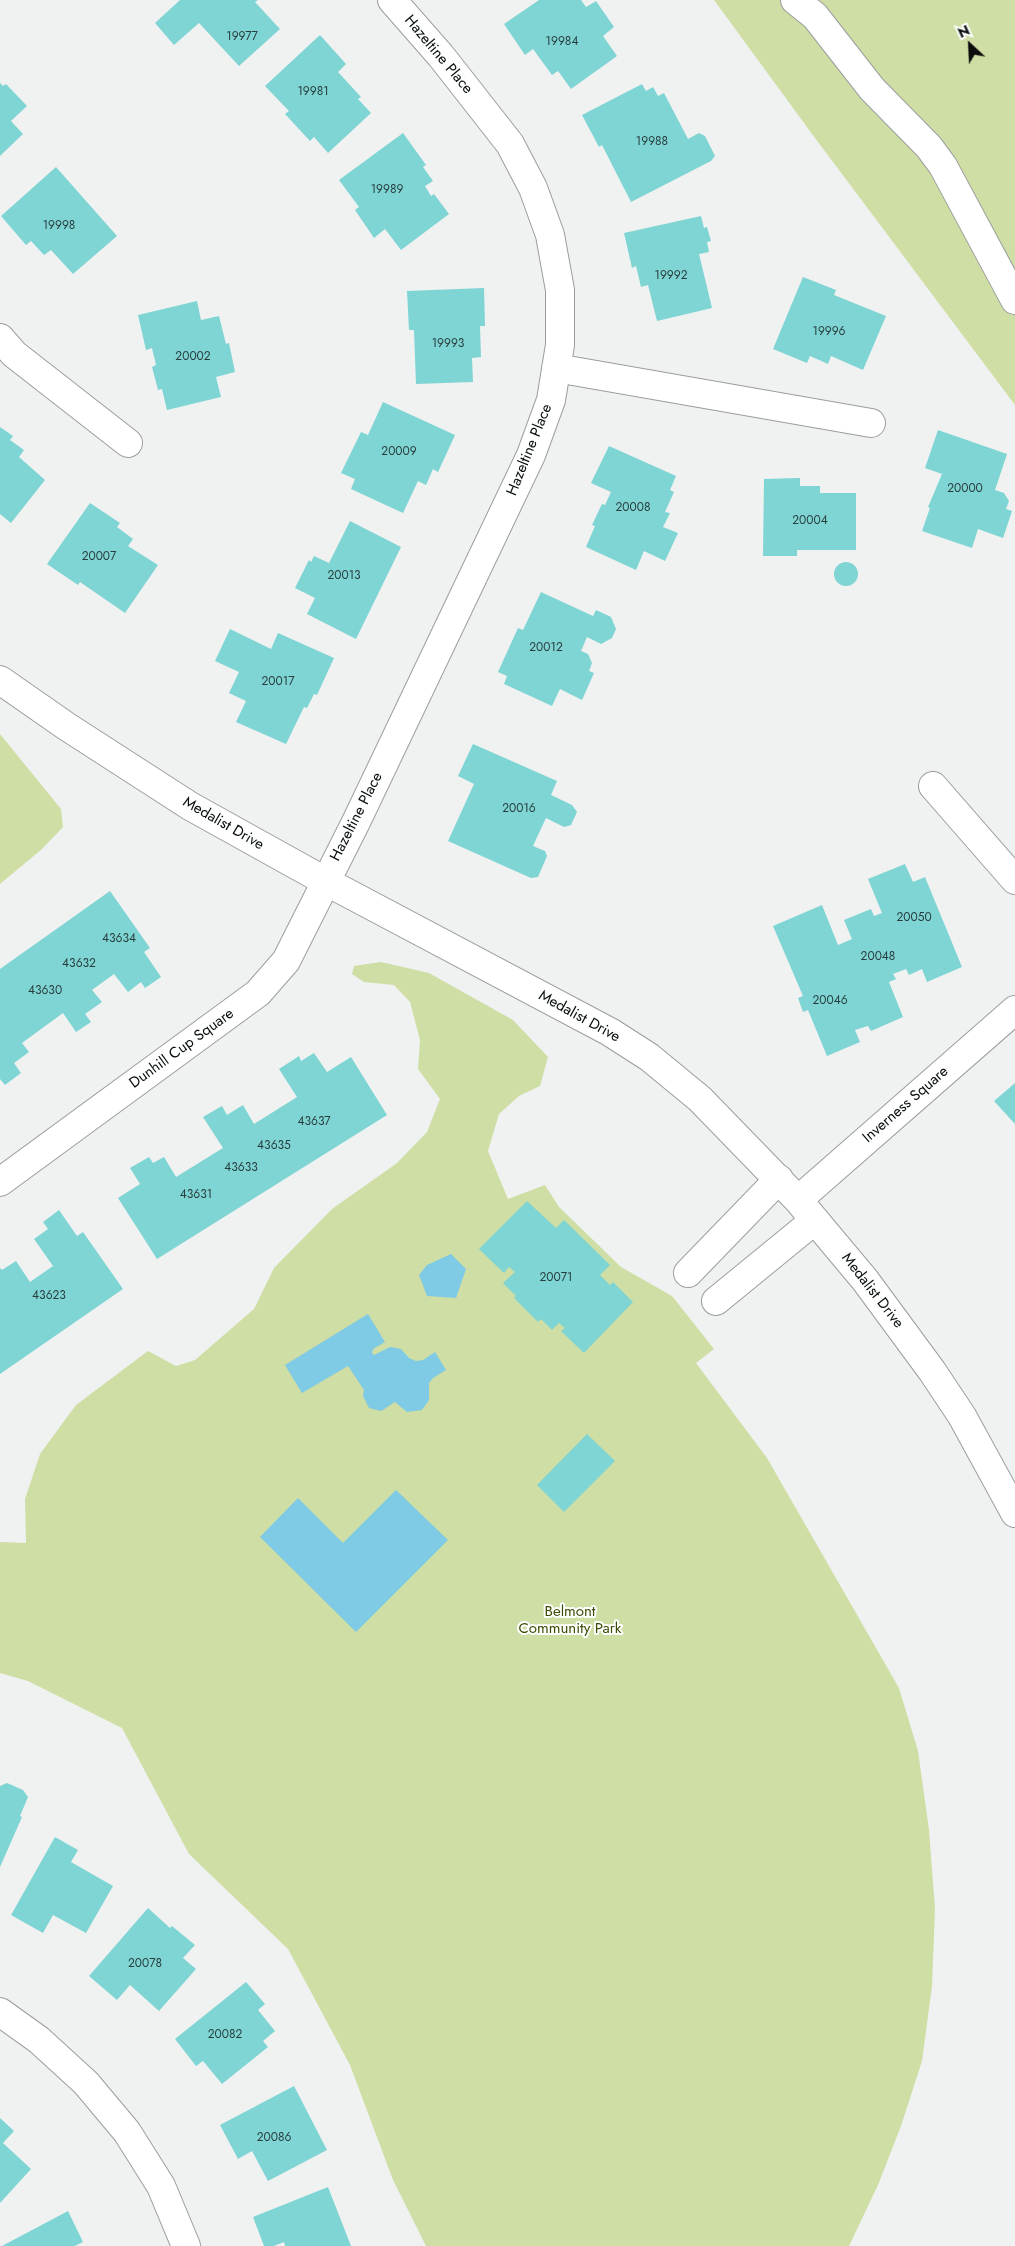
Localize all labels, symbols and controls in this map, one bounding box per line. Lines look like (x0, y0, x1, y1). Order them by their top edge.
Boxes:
street label: Hazeltine Place (400, 12, 476, 98)
north arrow (945, 20, 995, 70)
text: N (954, 20, 973, 43)
house number: 19977 (226, 30, 258, 44)
house number: 19984 (546, 35, 578, 49)
house number: 19981 (297, 85, 329, 99)
house number: 19988 (636, 135, 668, 149)
house number: 19989 (371, 183, 403, 197)
house number: 19998 (43, 219, 75, 233)
house number: 19992 (655, 269, 687, 283)
house number: 19996 (812, 325, 846, 339)
house number: 19993 (432, 337, 464, 351)
house number: 20002 (175, 350, 211, 364)
street label: Hazeltine Place (503, 402, 557, 498)
house number: 20009 (381, 445, 417, 459)
house number: 20000 (947, 482, 983, 496)
house number: 20008 (616, 501, 650, 515)
house number: 20004 (792, 514, 828, 528)
house number: 20007 (82, 550, 116, 564)
house number: 20013 (327, 569, 361, 583)
house number: 20012 (529, 641, 563, 655)
house number: 20017 (262, 675, 294, 689)
street label: Hazeltine Place (327, 770, 387, 864)
street label: Medalist Drive (179, 794, 267, 854)
house number: 20016 (502, 802, 536, 816)
house number: 20050 (896, 911, 932, 925)
house number: 43634 (102, 932, 136, 946)
house number: 20048 (861, 950, 895, 964)
house number: 43632 (62, 957, 96, 971)
house number: 43630 (28, 984, 62, 998)
street label: Medalist Drive (535, 987, 623, 1047)
house number: 20046 (812, 994, 848, 1008)
street label: Dunhill Cup Square (126, 1005, 238, 1093)
street label: Inverness Square (860, 1063, 952, 1147)
house number: 43637 (297, 1115, 331, 1129)
house number: 43635 (257, 1139, 291, 1153)
house number: 43633 (224, 1161, 258, 1175)
house number: 43631 (180, 1188, 212, 1202)
street label: Medalist Drive (837, 1250, 907, 1332)
house number: 20071 (540, 1271, 572, 1285)
house number: 43623 (32, 1289, 66, 1303)
park label: Belmont Community Park (519, 1603, 621, 1638)
house number: 20078 (128, 1957, 162, 1971)
house number: 20082 (208, 2028, 242, 2042)
house number: 20086 (257, 2131, 291, 2145)

